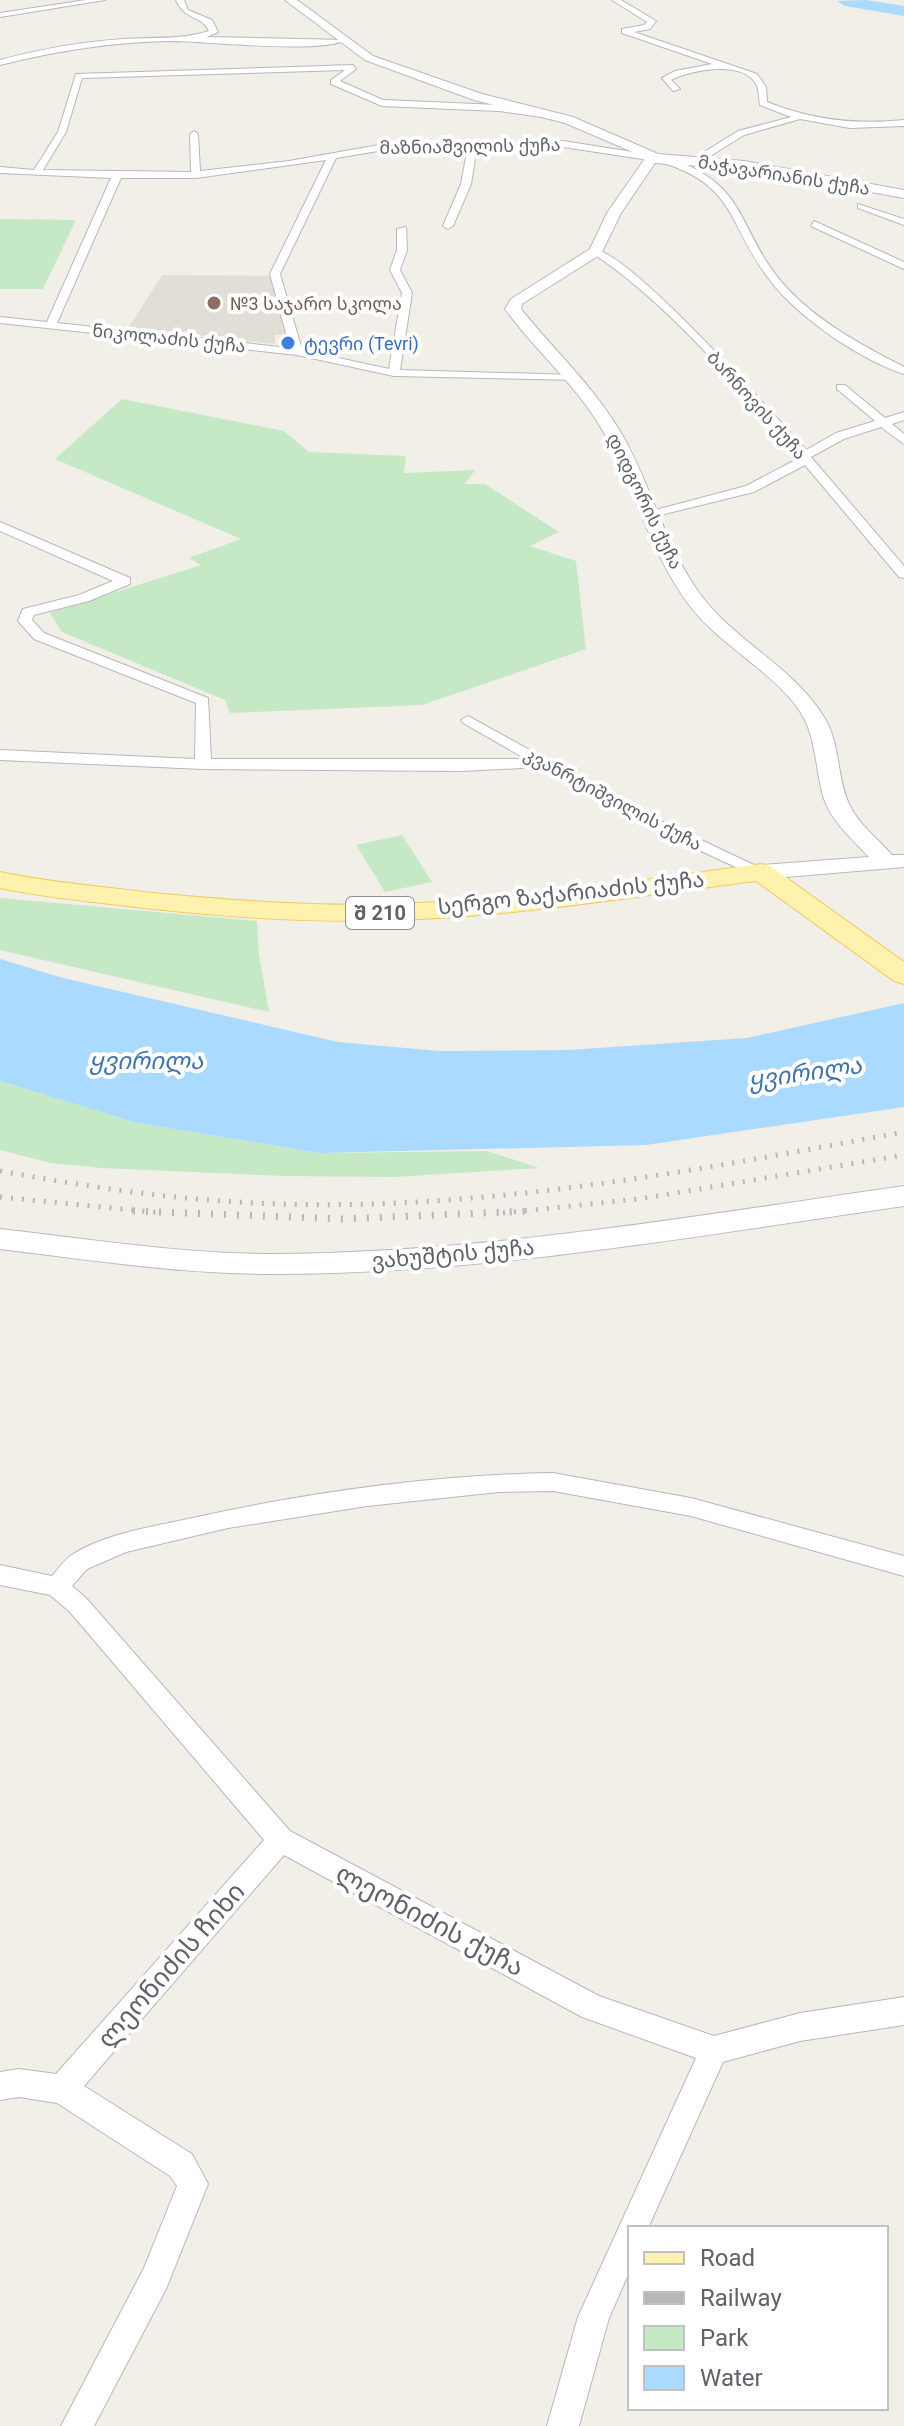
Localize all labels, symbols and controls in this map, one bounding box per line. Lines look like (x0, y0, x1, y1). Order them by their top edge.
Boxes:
street label: მაზნიაშვილის ქუჩა (379, 134, 561, 159)
street label: მაჭავარიანის ქუჩა (696, 151, 871, 200)
place label: №3 საჯარო სკოლა (230, 293, 402, 315)
marker: №3 საჯარო სკოლა (205, 294, 223, 312)
street label: ნიკოლაძის ქუჩა (91, 320, 247, 357)
place label: ტევრი (Tevri) (304, 333, 419, 355)
marker: ტევრი (Tevri) (279, 334, 297, 352)
street label: ბარნოვის ქუჩა (702, 347, 811, 464)
street label: დიდგორის ქუჩა (602, 430, 687, 573)
street label: კვანრტიშვილის ქუჩა (520, 743, 705, 856)
street label: სერგო ზაქარიაძის ქუჩა (437, 867, 705, 919)
road number: შ 210 (346, 897, 414, 929)
water label: ყვირილა (89, 1047, 204, 1075)
water label: ყვირილა (747, 1051, 864, 1095)
street label: ვახუშტის ქუჩა (370, 1234, 536, 1274)
street label: ლეონიძის ქუჩა (330, 1858, 529, 1983)
street label: ლეონიძის ჩიხი (91, 1876, 252, 2054)
legend (628, 2226, 888, 2410)
text: Road (700, 2244, 755, 2272)
text: Railway (700, 2284, 782, 2312)
text: Park (700, 2324, 749, 2352)
text: Water (700, 2364, 763, 2392)

